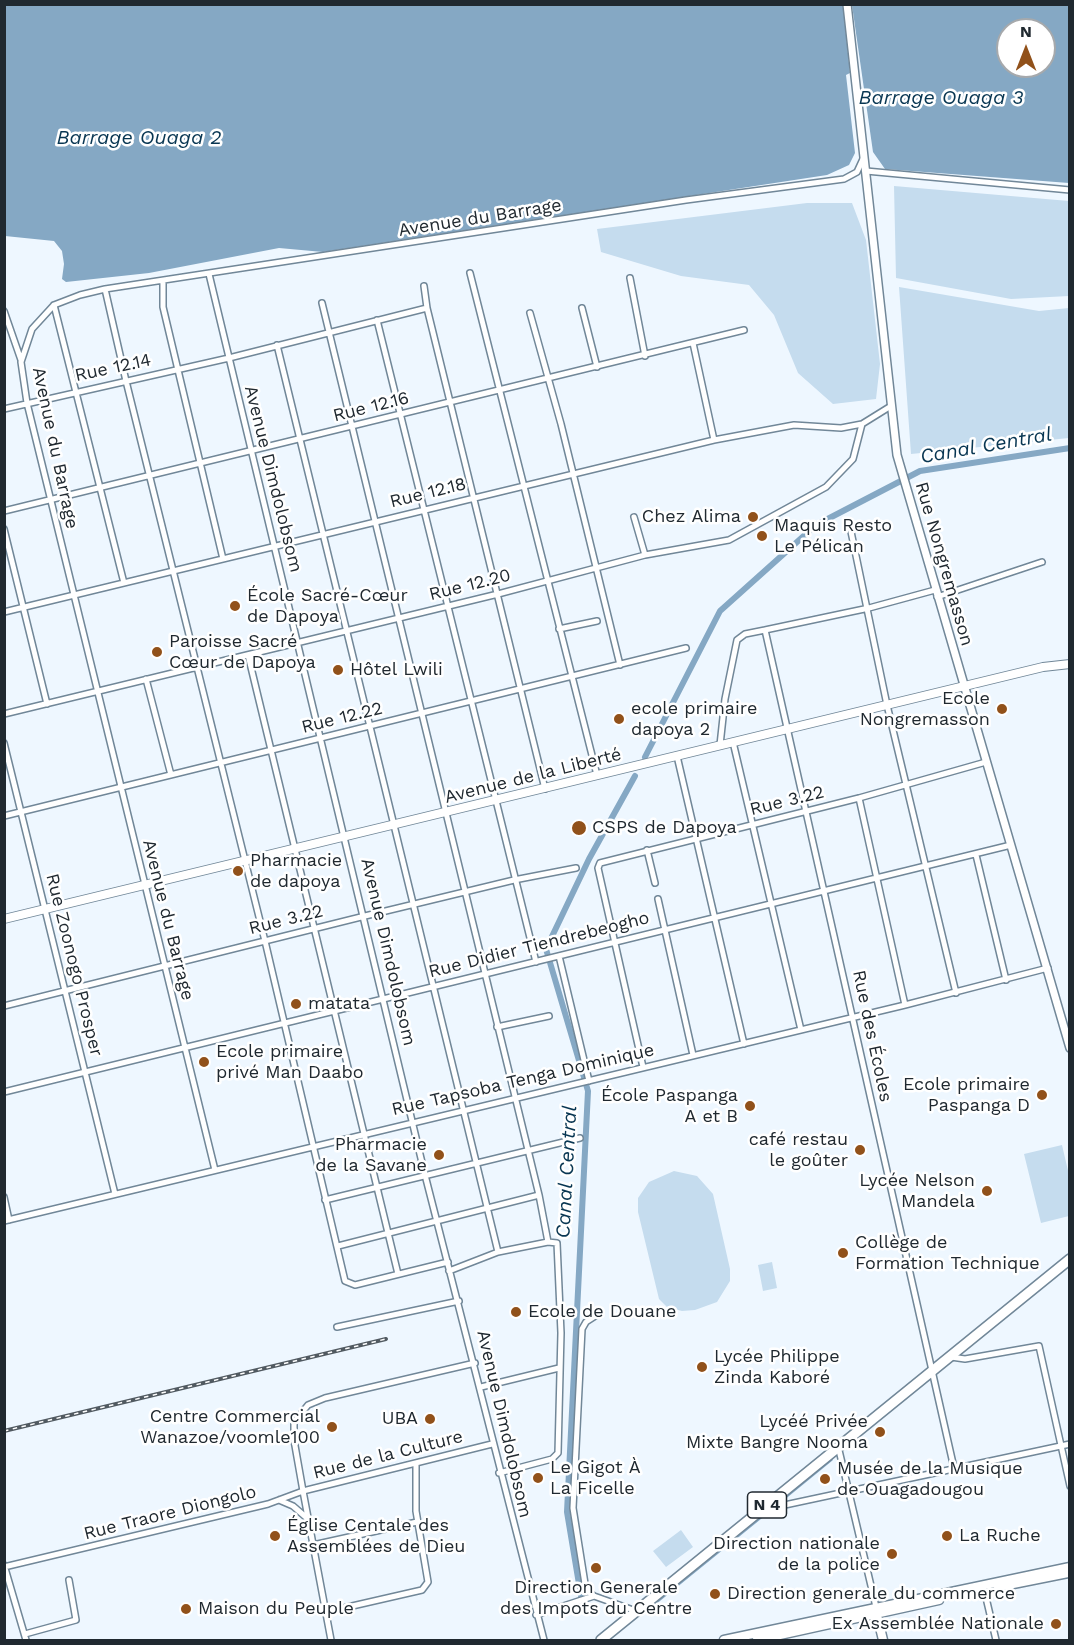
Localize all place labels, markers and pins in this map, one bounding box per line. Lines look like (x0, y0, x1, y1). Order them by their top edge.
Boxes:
place label: Chez Alima (642, 506, 741, 528)
marker: Chez Alima (746, 510, 760, 524)
place label: Maquis Resto Le Pélican (774, 515, 892, 558)
marker: Maquis Resto Le Pélican (755, 529, 769, 543)
place label: École Sacré-Cœur de Dapoya (247, 585, 408, 628)
marker: École Sacré-Cœur de Dapoya (228, 599, 242, 613)
place label: Paroisse Sacré Cœur de Dapoya (169, 631, 316, 674)
marker: Paroisse Sacré Cœur de Dapoya (150, 645, 164, 659)
place label: Hôtel Lwili (350, 659, 443, 681)
marker: Hôtel Lwili (331, 663, 345, 677)
place label: Ecole Nongremasson (860, 688, 990, 730)
place label: ecole primaire dapoya 2 (631, 698, 757, 740)
marker: Ecole Nongremasson (995, 702, 1009, 716)
marker: ecole primaire dapoya 2 (612, 712, 626, 726)
place label: CSPS de Dapoya (592, 817, 737, 839)
marker: CSPS de Dapoya (570, 819, 588, 837)
place label: Pharmacie de dapoya (250, 850, 342, 892)
marker: Pharmacie de dapoya (231, 864, 245, 878)
place label: matata (308, 993, 370, 1015)
marker: matata (289, 997, 303, 1011)
place label: Ecole primaire privé Man Daabo (216, 1041, 363, 1084)
marker: Ecole primaire privé Man Daabo (197, 1055, 211, 1069)
place label: Ecole primaire Paspanga D (903, 1074, 1030, 1116)
place label: École Paspanga A et B (601, 1085, 738, 1128)
marker: Ecole primaire Paspanga D (1035, 1088, 1049, 1102)
marker: École Paspanga A et B (743, 1099, 757, 1113)
place label: café restau le goûter (749, 1129, 848, 1172)
place label: Pharmacie de la Savane (315, 1134, 427, 1176)
marker: café restau le goûter (853, 1143, 867, 1157)
marker: Pharmacie de la Savane (432, 1148, 446, 1162)
place label: Lycée Nelson Mandela (859, 1170, 975, 1212)
marker: Lycée Nelson Mandela (980, 1184, 994, 1198)
place label: Collège de Formation Technique (855, 1232, 1040, 1274)
marker: Collège de Formation Technique (836, 1246, 850, 1260)
place label: Ecole de Douane (528, 1301, 676, 1323)
marker: Ecole de Douane (509, 1305, 523, 1319)
place label: Lycée Philippe Zinda Kaboré (714, 1346, 840, 1388)
marker: Lycée Philippe Zinda Kaboré (695, 1360, 709, 1374)
place label: Centre Commercial Wanazoe/voomle100 (140, 1406, 320, 1448)
place label: UBA (382, 1408, 418, 1430)
place label: Lycéé Privée Mixte Bangre Nooma (686, 1411, 868, 1454)
marker: UBA (423, 1412, 437, 1426)
marker: Centre Commercial Wanazoe/voomle100 (325, 1420, 339, 1434)
marker: Lycéé Privée Mixte Bangre Nooma (873, 1425, 887, 1439)
place label: Le Gigot À La Ficelle (550, 1457, 641, 1500)
place label: Musée de la Musique de Ouagadougou (837, 1458, 1023, 1500)
marker: Le Gigot À La Ficelle (531, 1471, 545, 1485)
marker: Musée de la Musique de Ouagadougou (818, 1472, 832, 1486)
place label: Église Centale des Assemblées de Dieu (287, 1515, 465, 1558)
place label: La Ruche (959, 1525, 1041, 1547)
marker: Église Centale des Assemblées de Dieu (268, 1529, 282, 1543)
marker: La Ruche (940, 1529, 954, 1543)
place label: Direction nationale de la police (713, 1533, 880, 1576)
marker: Direction nationale de la police (885, 1547, 899, 1561)
marker: Direction Generale des Impots du Centre (589, 1561, 603, 1575)
place label: Direction Generale des Impots du Centre (500, 1577, 692, 1620)
place label: Direction generale du commerce (727, 1583, 1015, 1605)
marker: Direction generale du commerce (708, 1587, 722, 1601)
place label: Maison du Peuple (198, 1598, 354, 1620)
marker: Maison du Peuple (179, 1602, 193, 1616)
place label: Ex Assemblée Nationale (831, 1613, 1044, 1635)
marker: Ex Assemblée Nationale (1049, 1617, 1063, 1631)

